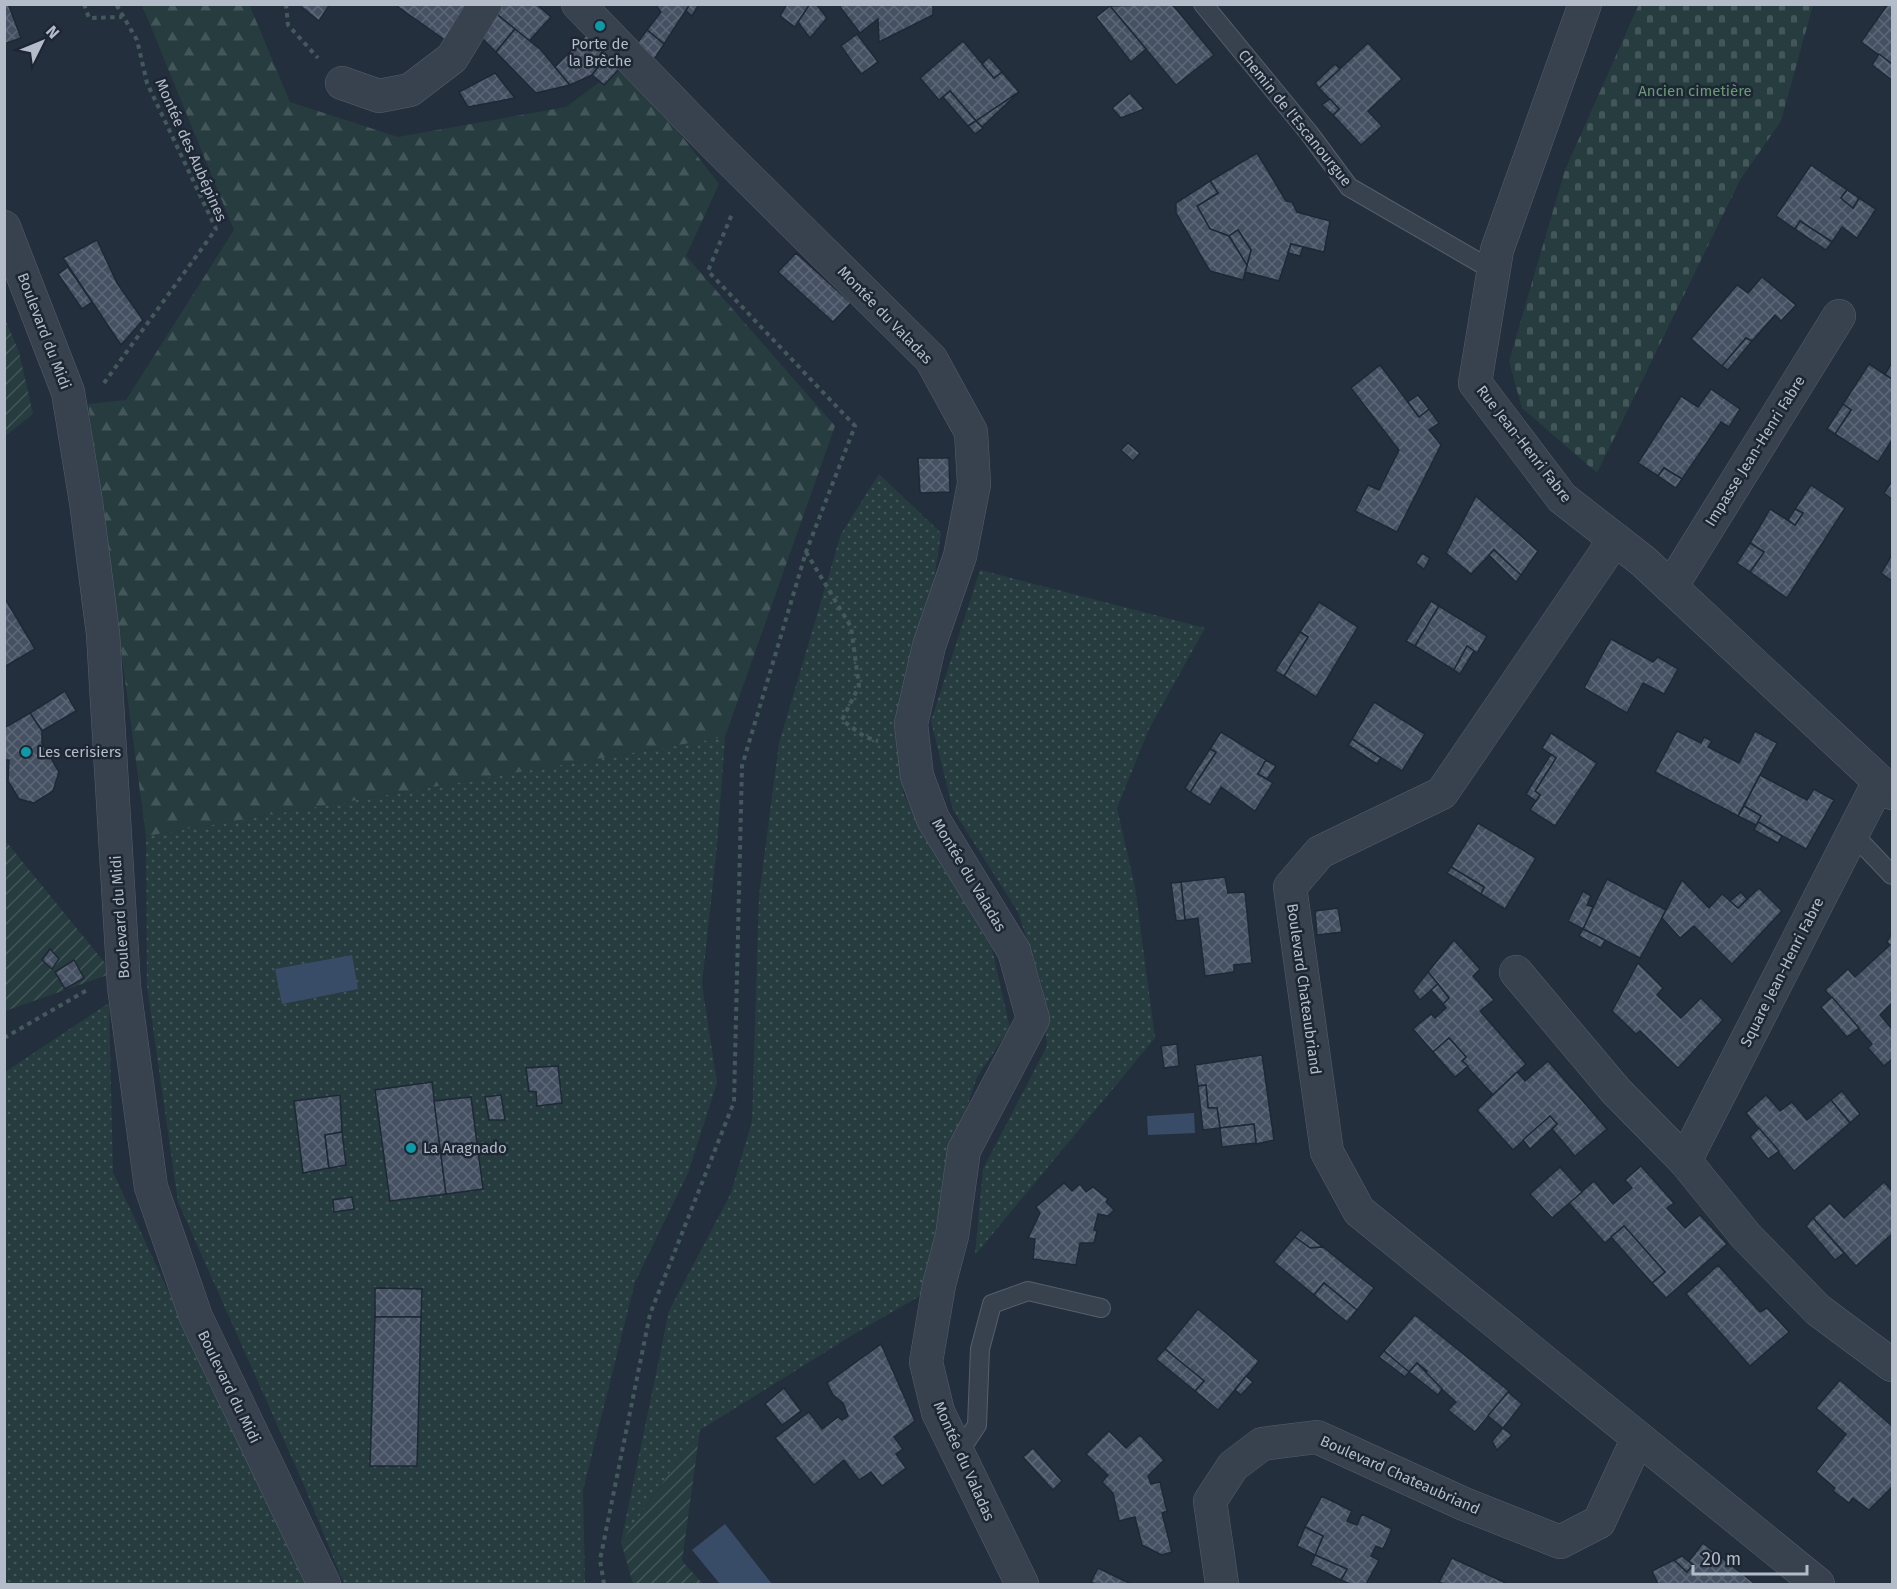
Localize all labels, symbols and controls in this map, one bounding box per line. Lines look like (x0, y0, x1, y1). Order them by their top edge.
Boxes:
north arrow (12, 12, 72, 72)
marker: Porte de la Brèche (593, 19, 607, 33)
text: N (42, 22, 63, 42)
place label: Porte de la Brèche (568, 35, 632, 70)
street label: Chemin de l'Escanourgue (1234, 46, 1356, 190)
street label: Montée des Aubépines (151, 76, 231, 224)
park label: Ancien cimetière (1638, 82, 1752, 100)
street label: Montée du Valadas (834, 262, 936, 368)
street label: Boulevard du Midi (13, 270, 75, 392)
street label: Impasse Jean-Henri Fabre (1701, 373, 1809, 529)
street label: Rue Jean-Henri Fabre (1473, 382, 1575, 506)
place label: Les cerisiers (38, 743, 121, 761)
marker: Les cerisiers (19, 745, 33, 759)
street label: Montée du Valadas (928, 815, 1010, 935)
street label: Boulevard du Midi (107, 855, 133, 979)
street label: Square Jean-Henri Fabre (1736, 894, 1828, 1050)
street label: Boulevard Chateaubriand (1283, 902, 1325, 1076)
place label: La Aragnado (423, 1139, 507, 1157)
marker: La Aragnado (404, 1141, 418, 1155)
street label: Boulevard du Midi (194, 1328, 264, 1446)
street label: Montée du Valadas (930, 1399, 998, 1523)
street label: Boulevard Chateaubriand (1317, 1432, 1483, 1518)
scale bar (1693, 1538, 1807, 1576)
text: 20 m (1702, 1548, 1741, 1570)

